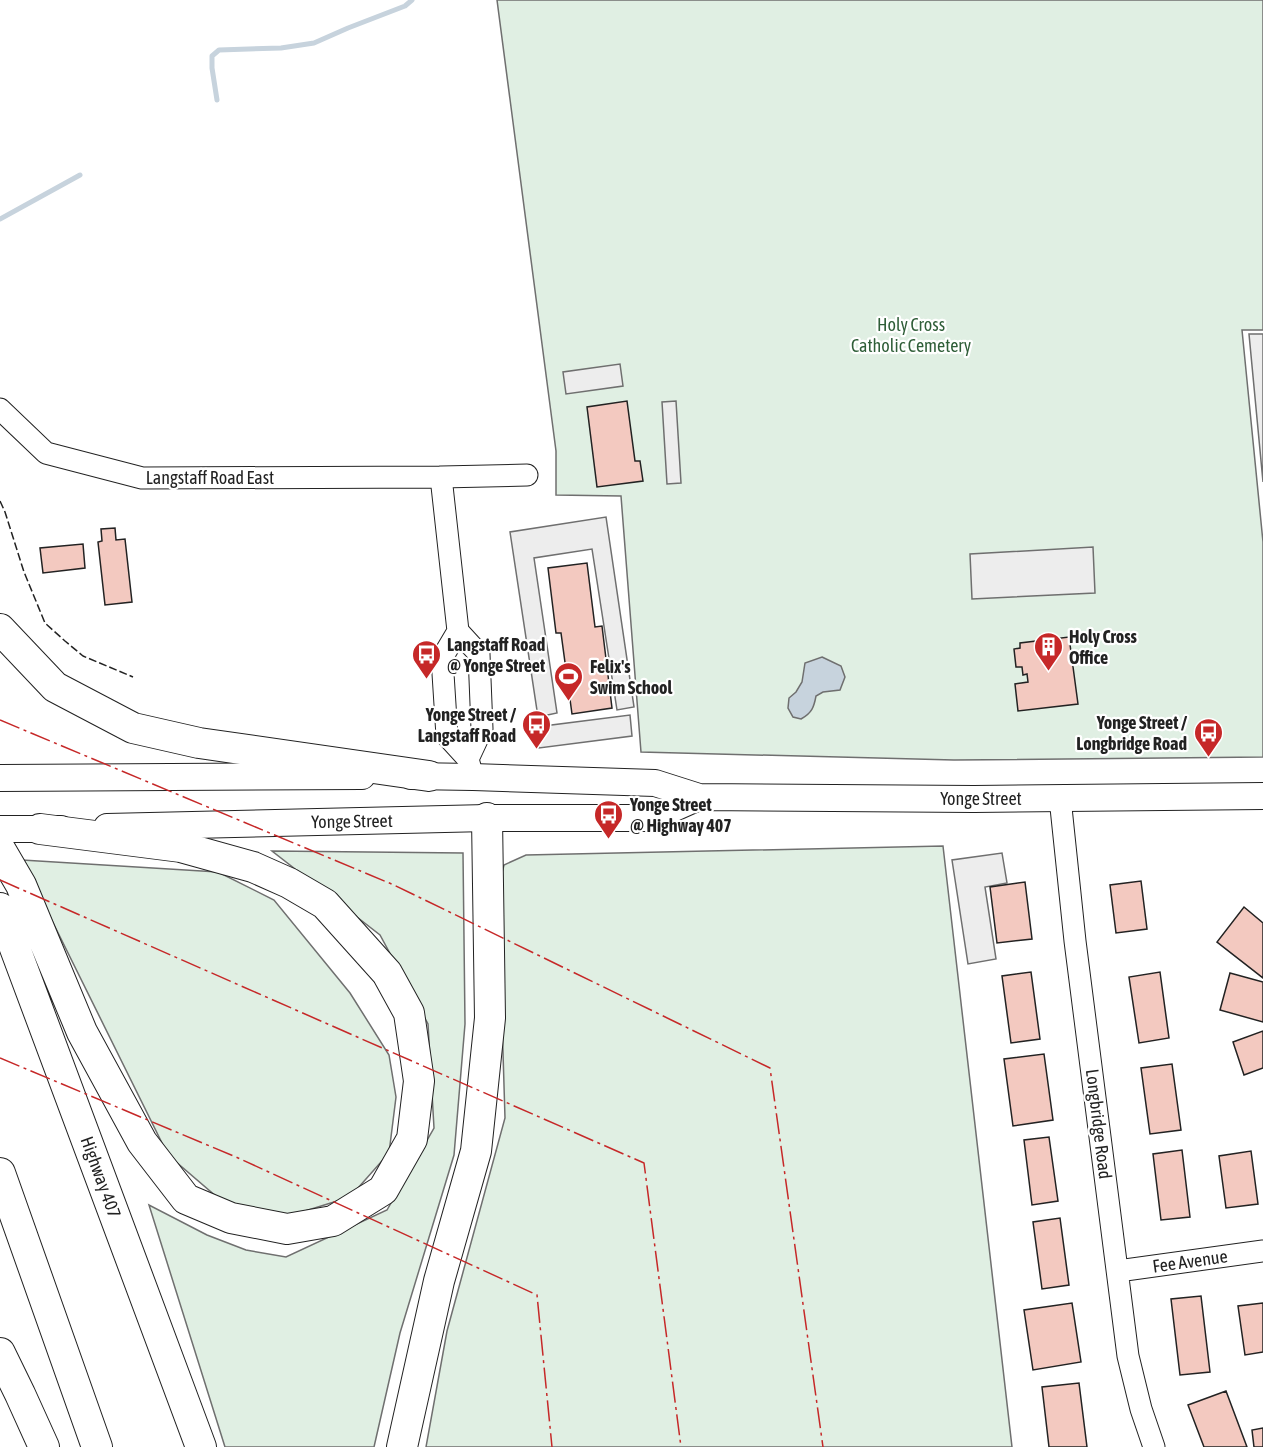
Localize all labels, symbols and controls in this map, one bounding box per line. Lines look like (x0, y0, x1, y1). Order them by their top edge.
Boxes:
park label: Holy Cross Catholic Cemetery (851, 314, 971, 356)
street label: Langstaff Road East (146, 467, 274, 488)
place label: Holy Cross Office (1069, 626, 1138, 668)
building icon: Holy Cross Office (1032, 630, 1064, 672)
place label: Langstaff Road @ Yonge Street (447, 634, 546, 676)
bus stop icon: Langstaff Road @ Yonge Street (410, 638, 442, 680)
place label: Felix's Swim School (590, 656, 673, 698)
sports icon: Felix's Swim School (553, 660, 585, 702)
place label: Yonge Street / Langstaff Road (418, 704, 517, 746)
bus stop icon: Yonge Street / Langstaff Road (521, 708, 553, 750)
place label: Yonge Street / Longbridge Road (1076, 712, 1188, 754)
bus stop icon: Yonge Street / Longbridge Road (1192, 716, 1224, 758)
street label: Yonge Street (940, 788, 1022, 809)
place label: Yonge Street @ Highway 407 (629, 794, 732, 836)
bus stop icon: Yonge Street @ Highway 407 (593, 798, 625, 840)
street label: Yonge Street (311, 810, 393, 832)
street label: Longbridge Road (1082, 1068, 1116, 1180)
street label: Highway 407 (77, 1133, 125, 1221)
street label: Fee Avenue (1151, 1245, 1229, 1277)

